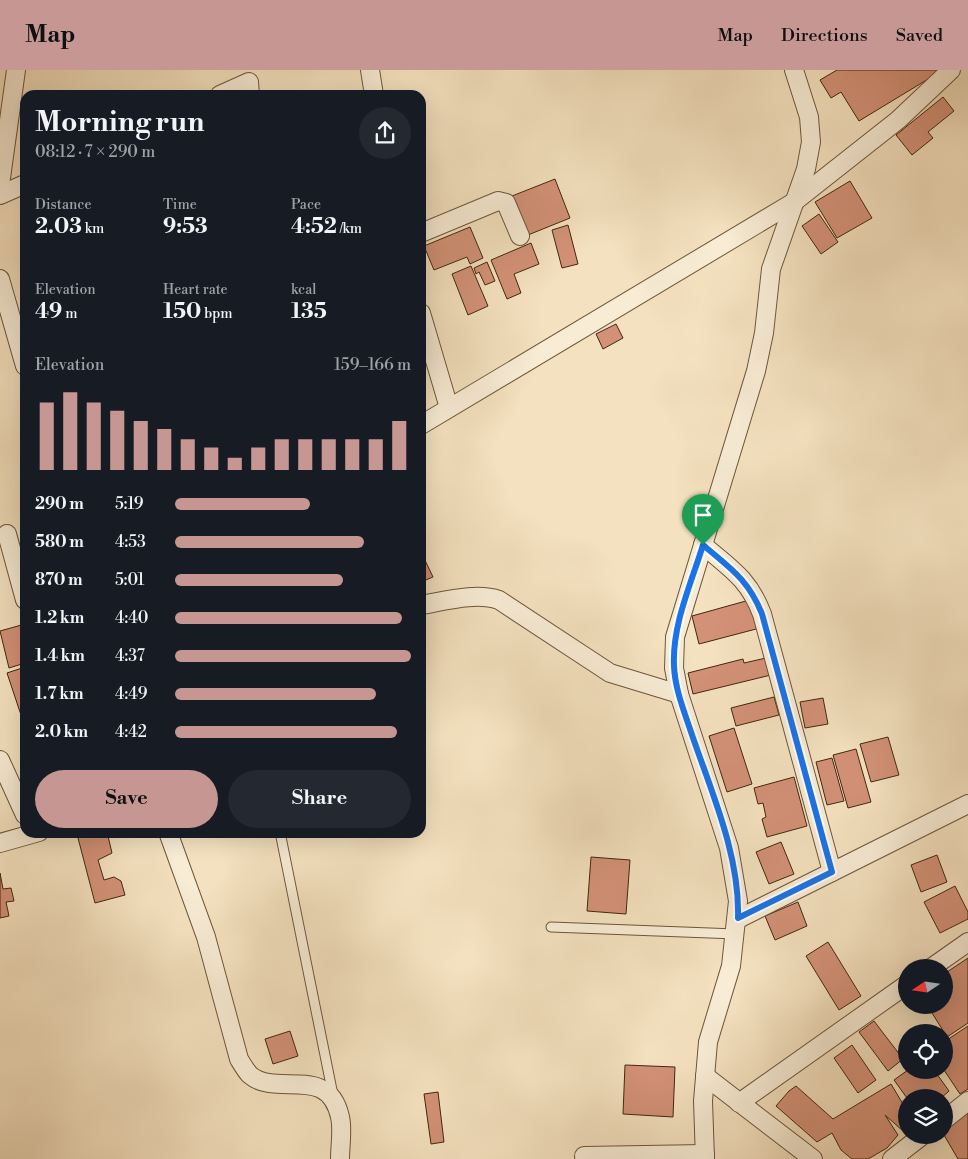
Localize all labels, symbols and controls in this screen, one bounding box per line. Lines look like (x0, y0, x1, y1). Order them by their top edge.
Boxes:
text: Map (25, 20, 75, 50)
text: Map (717, 24, 753, 47)
text: Directions (781, 24, 868, 47)
text: Saved (896, 24, 943, 47)
text: Morning run (35, 105, 204, 140)
button: share (359, 107, 411, 159)
text: 08:12 · 7 × 290 m (35, 142, 155, 162)
text: Distance (35, 196, 92, 214)
text: Time (163, 196, 197, 214)
text: Pace (291, 196, 321, 214)
text: 2.03 (35, 214, 82, 240)
text: 9:53 (163, 214, 208, 240)
text: 4:52 (291, 214, 337, 240)
text: km (82, 220, 104, 238)
text: /km (337, 220, 362, 238)
text: Elevation (35, 281, 96, 299)
text: Heart rate (163, 281, 228, 299)
text: kcal (291, 281, 316, 299)
text: 49 (35, 299, 62, 325)
text: 150 (163, 299, 201, 325)
text: 135 (291, 299, 327, 325)
text: m (62, 305, 77, 323)
text: bpm (201, 305, 233, 323)
text: Elevation (35, 355, 104, 375)
text: 159–166 m (334, 355, 411, 375)
text: 290 m (35, 494, 84, 514)
text: 5:19 (115, 494, 143, 514)
pin (682, 494, 724, 545)
icon: arrive (689, 501, 717, 529)
text: 580 m (35, 532, 84, 552)
text: 4:53 (115, 532, 146, 552)
text: 870 m (35, 570, 83, 590)
text: 5:01 (115, 570, 144, 590)
text: 1.2 km (35, 608, 84, 628)
text: 4:40 (115, 608, 148, 628)
text: 1.4 km (35, 646, 85, 666)
text: 4:37 (115, 646, 145, 666)
text: 1.7 km (35, 684, 84, 704)
text: 4:49 (115, 684, 147, 704)
text: 2.0 km (35, 722, 88, 742)
text: 4:42 (115, 722, 147, 742)
button: Save (35, 770, 218, 828)
button: Share (228, 770, 411, 828)
north arrow (898, 959, 952, 1014)
map controls (898, 959, 953, 1144)
button: locate (898, 1024, 953, 1079)
button: layers (898, 1089, 953, 1144)

